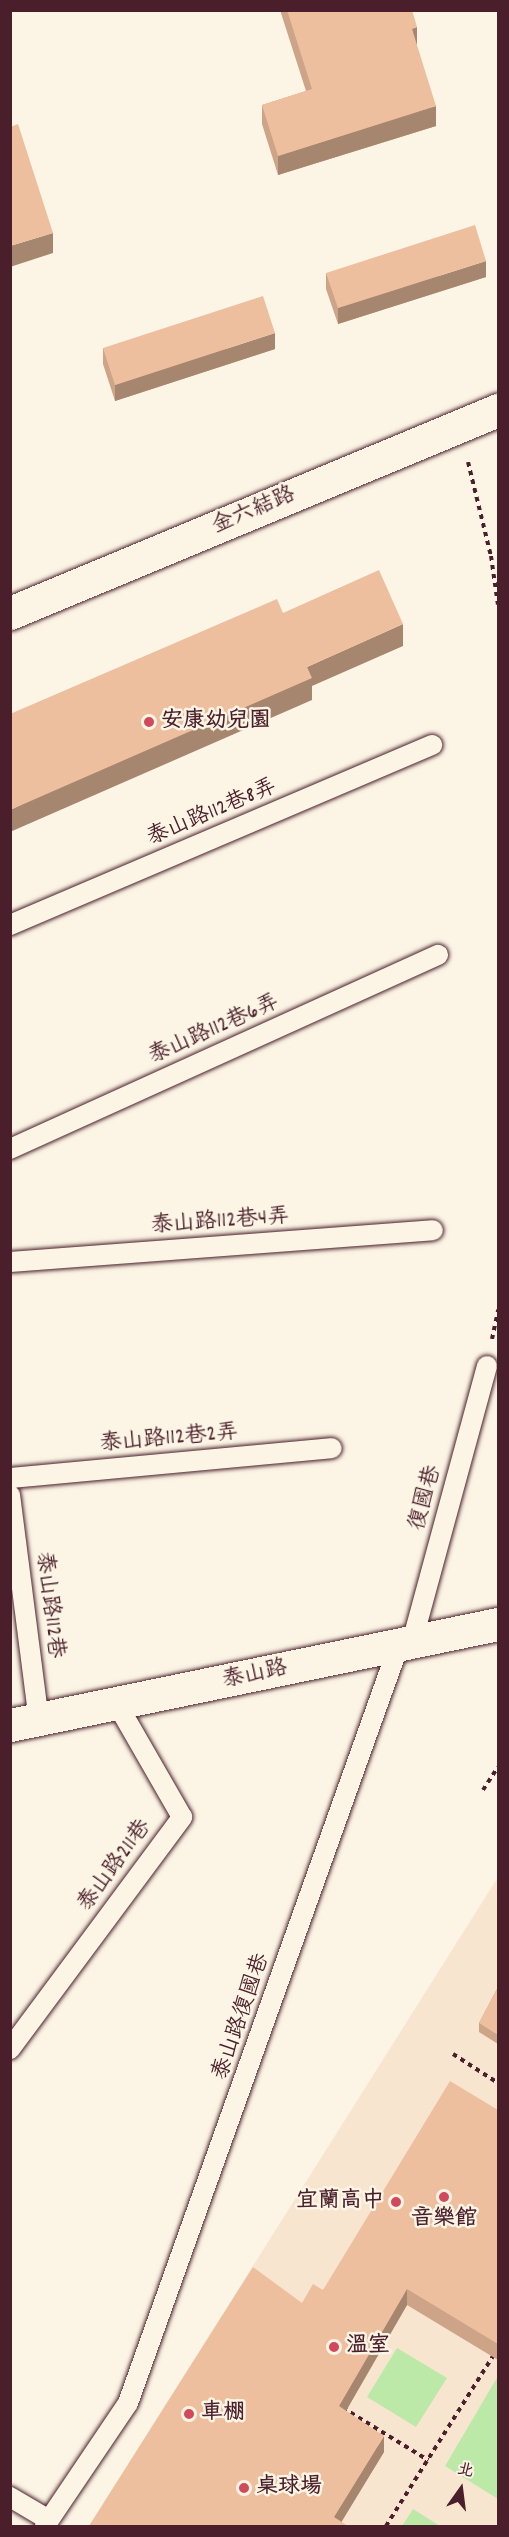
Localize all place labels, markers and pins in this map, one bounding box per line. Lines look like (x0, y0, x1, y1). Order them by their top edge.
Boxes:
place label: 安康幼兒園 (161, 709, 271, 735)
marker: 安康幼兒園 (142, 715, 156, 729)
place label: 宜蘭高中 (296, 2189, 384, 2215)
marker: 音樂館 (437, 2190, 451, 2204)
marker: 宜蘭高中 (389, 2195, 403, 2209)
place label: 音樂館 (411, 2207, 477, 2233)
place label: 溫室 (346, 2334, 390, 2360)
marker: 溫室 (327, 2340, 341, 2354)
place label: 車棚 (201, 2401, 245, 2427)
marker: 車棚 (182, 2407, 196, 2421)
place label: 桌球場 (256, 2475, 322, 2501)
marker: 桌球場 (237, 2481, 251, 2495)

